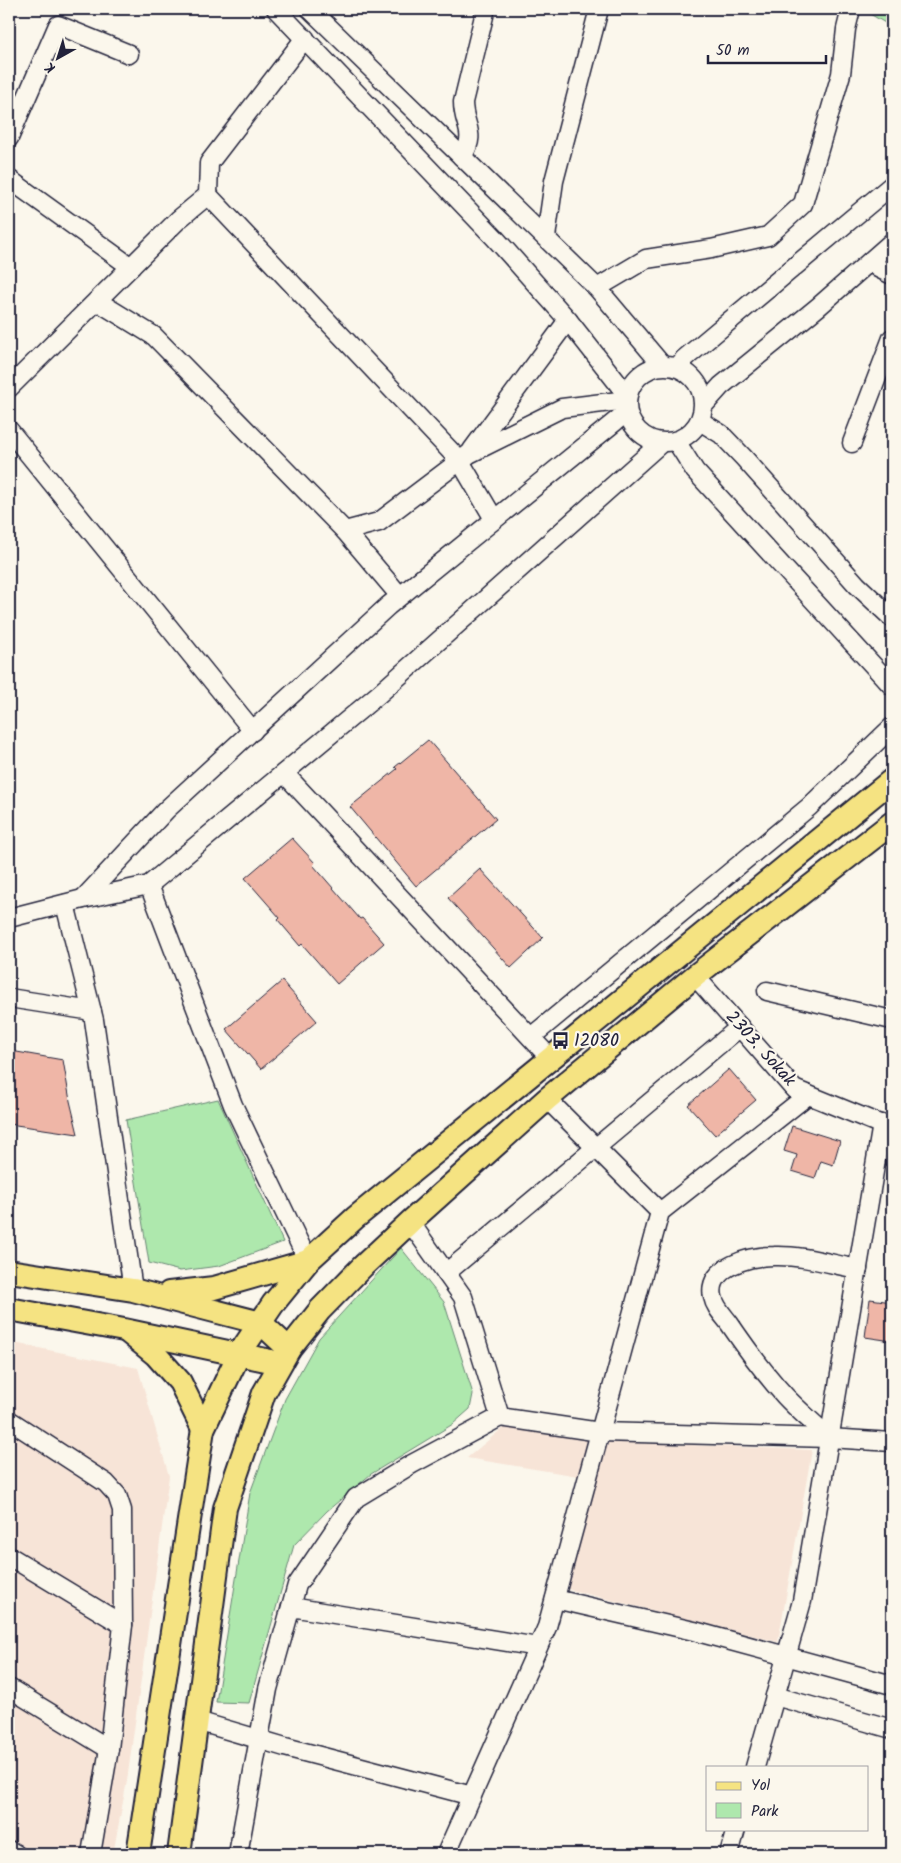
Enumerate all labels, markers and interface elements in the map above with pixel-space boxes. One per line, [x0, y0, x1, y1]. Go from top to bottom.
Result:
north arrow [32, 32, 82, 82]
scale bar [708, 32, 826, 64]
text: 50 m [716, 39, 750, 63]
text: K [40, 56, 61, 79]
street label: 2303. Sokak [718, 1004, 803, 1094]
place label: 12080 [574, 1027, 619, 1056]
bus stop icon: 12080 [550, 1031, 570, 1051]
legend [706, 1766, 868, 1830]
text: Yol [751, 1774, 770, 1798]
text: Park [751, 1800, 779, 1824]

